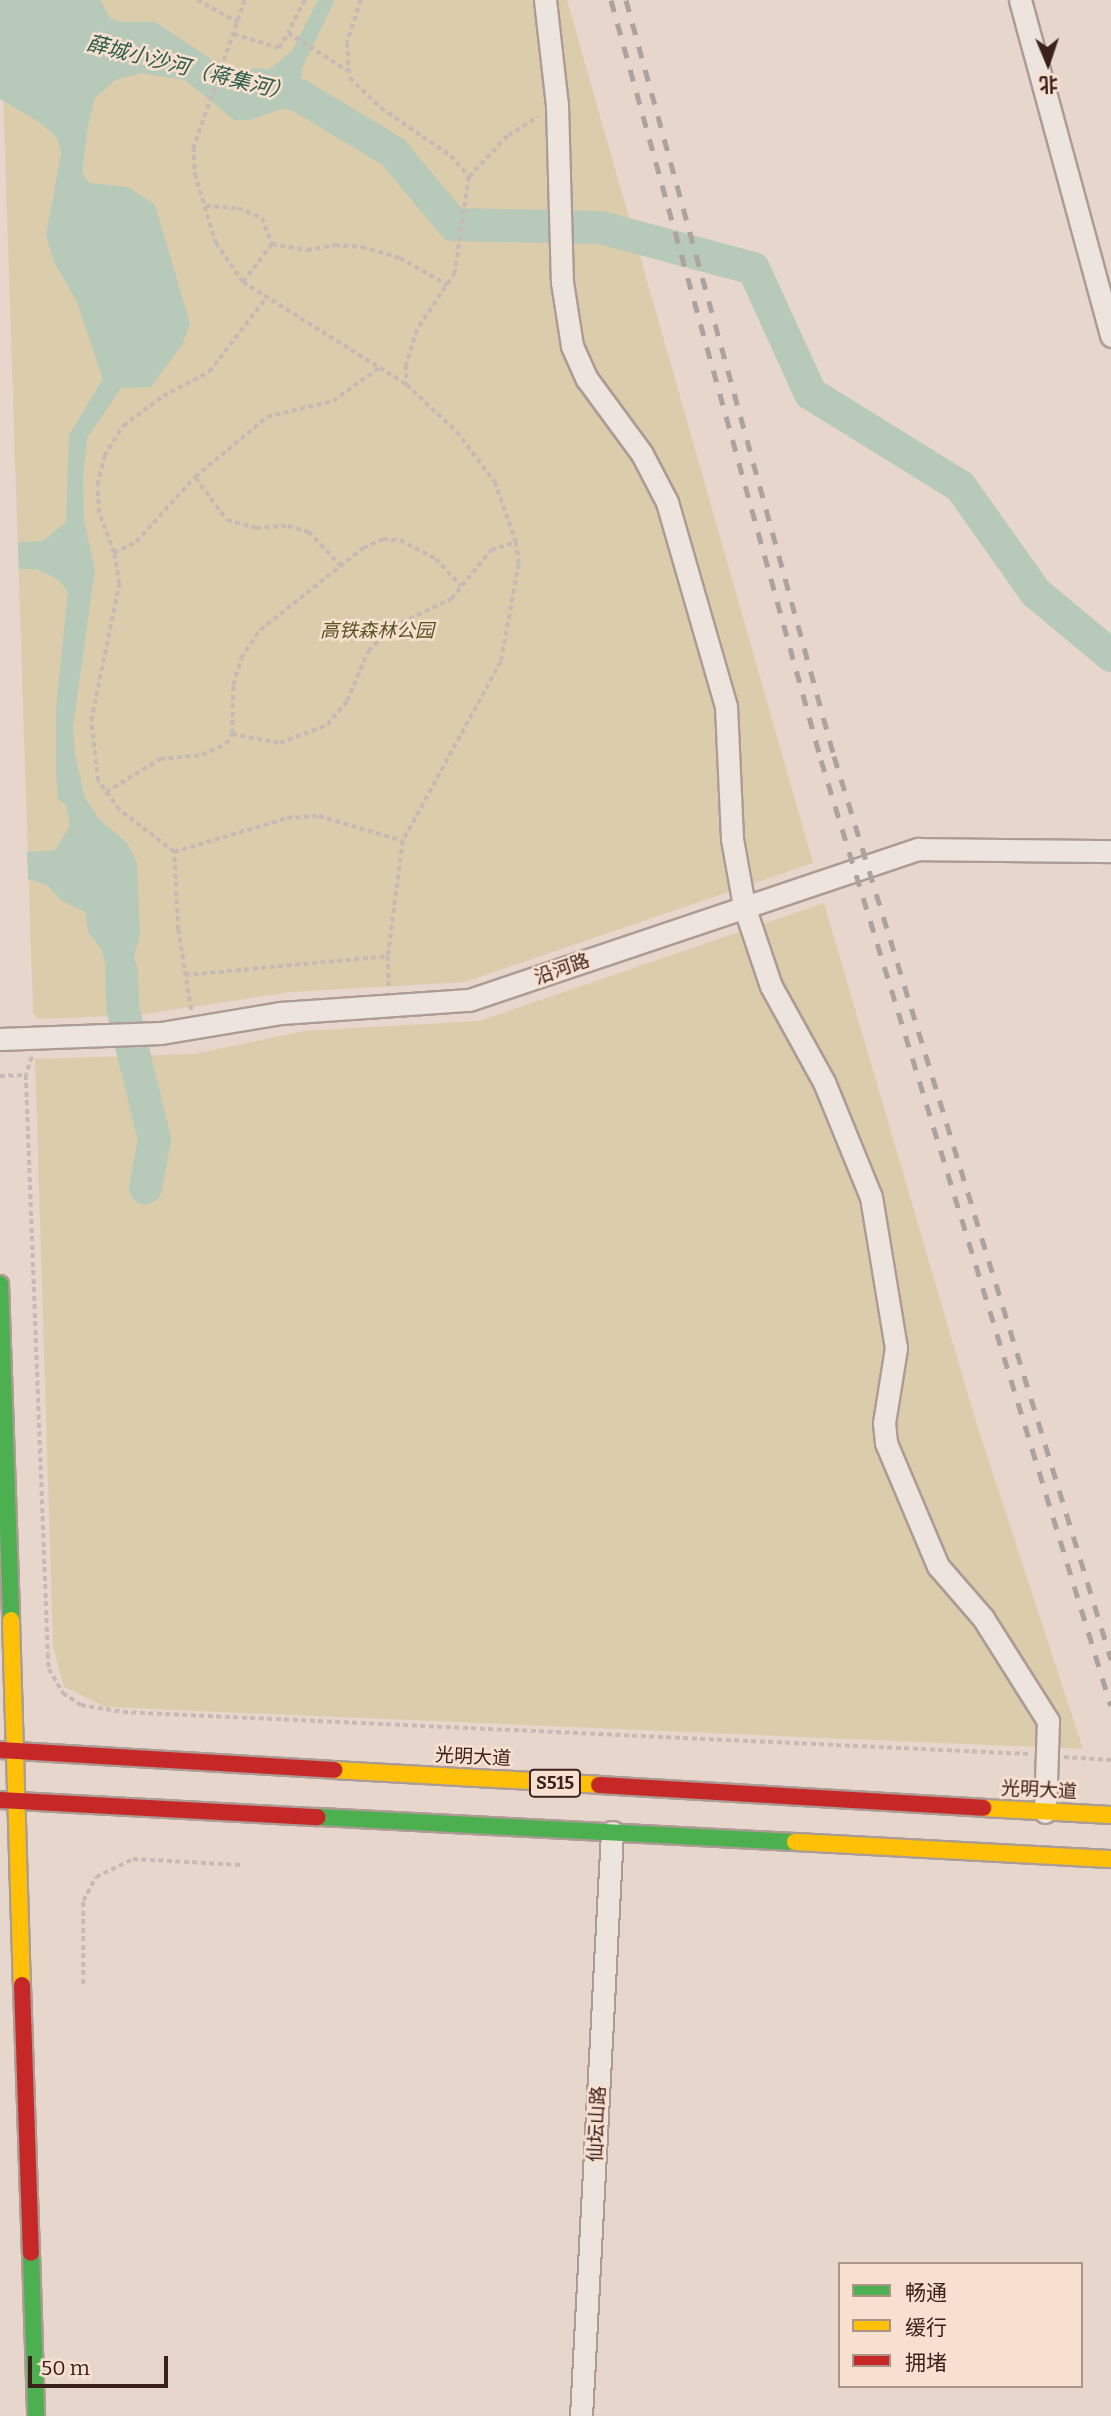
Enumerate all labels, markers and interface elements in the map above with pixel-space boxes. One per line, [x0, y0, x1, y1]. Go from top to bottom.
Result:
north arrow [1013, 28, 1083, 98]
water label: 薛城小沙河（蒋集河） [84, 30, 294, 106]
text: 北 [1039, 73, 1059, 96]
park label: 高铁森林公园 [320, 620, 434, 642]
street label: 沿河路 [531, 949, 593, 989]
street label: 光明大道 [434, 1744, 512, 1770]
road number: S515 [529, 1768, 581, 1798]
street label: 光明大道 [1000, 1777, 1078, 1803]
street label: 仙坛山路 [584, 2085, 610, 2163]
legend [838, 2262, 1083, 2388]
text: 畅通 [905, 2280, 947, 2306]
text: 缓行 [905, 2315, 947, 2341]
scale bar [32, 2342, 172, 2386]
text: 拥堵 [905, 2350, 947, 2376]
text: 50 m [41, 2355, 90, 2381]

